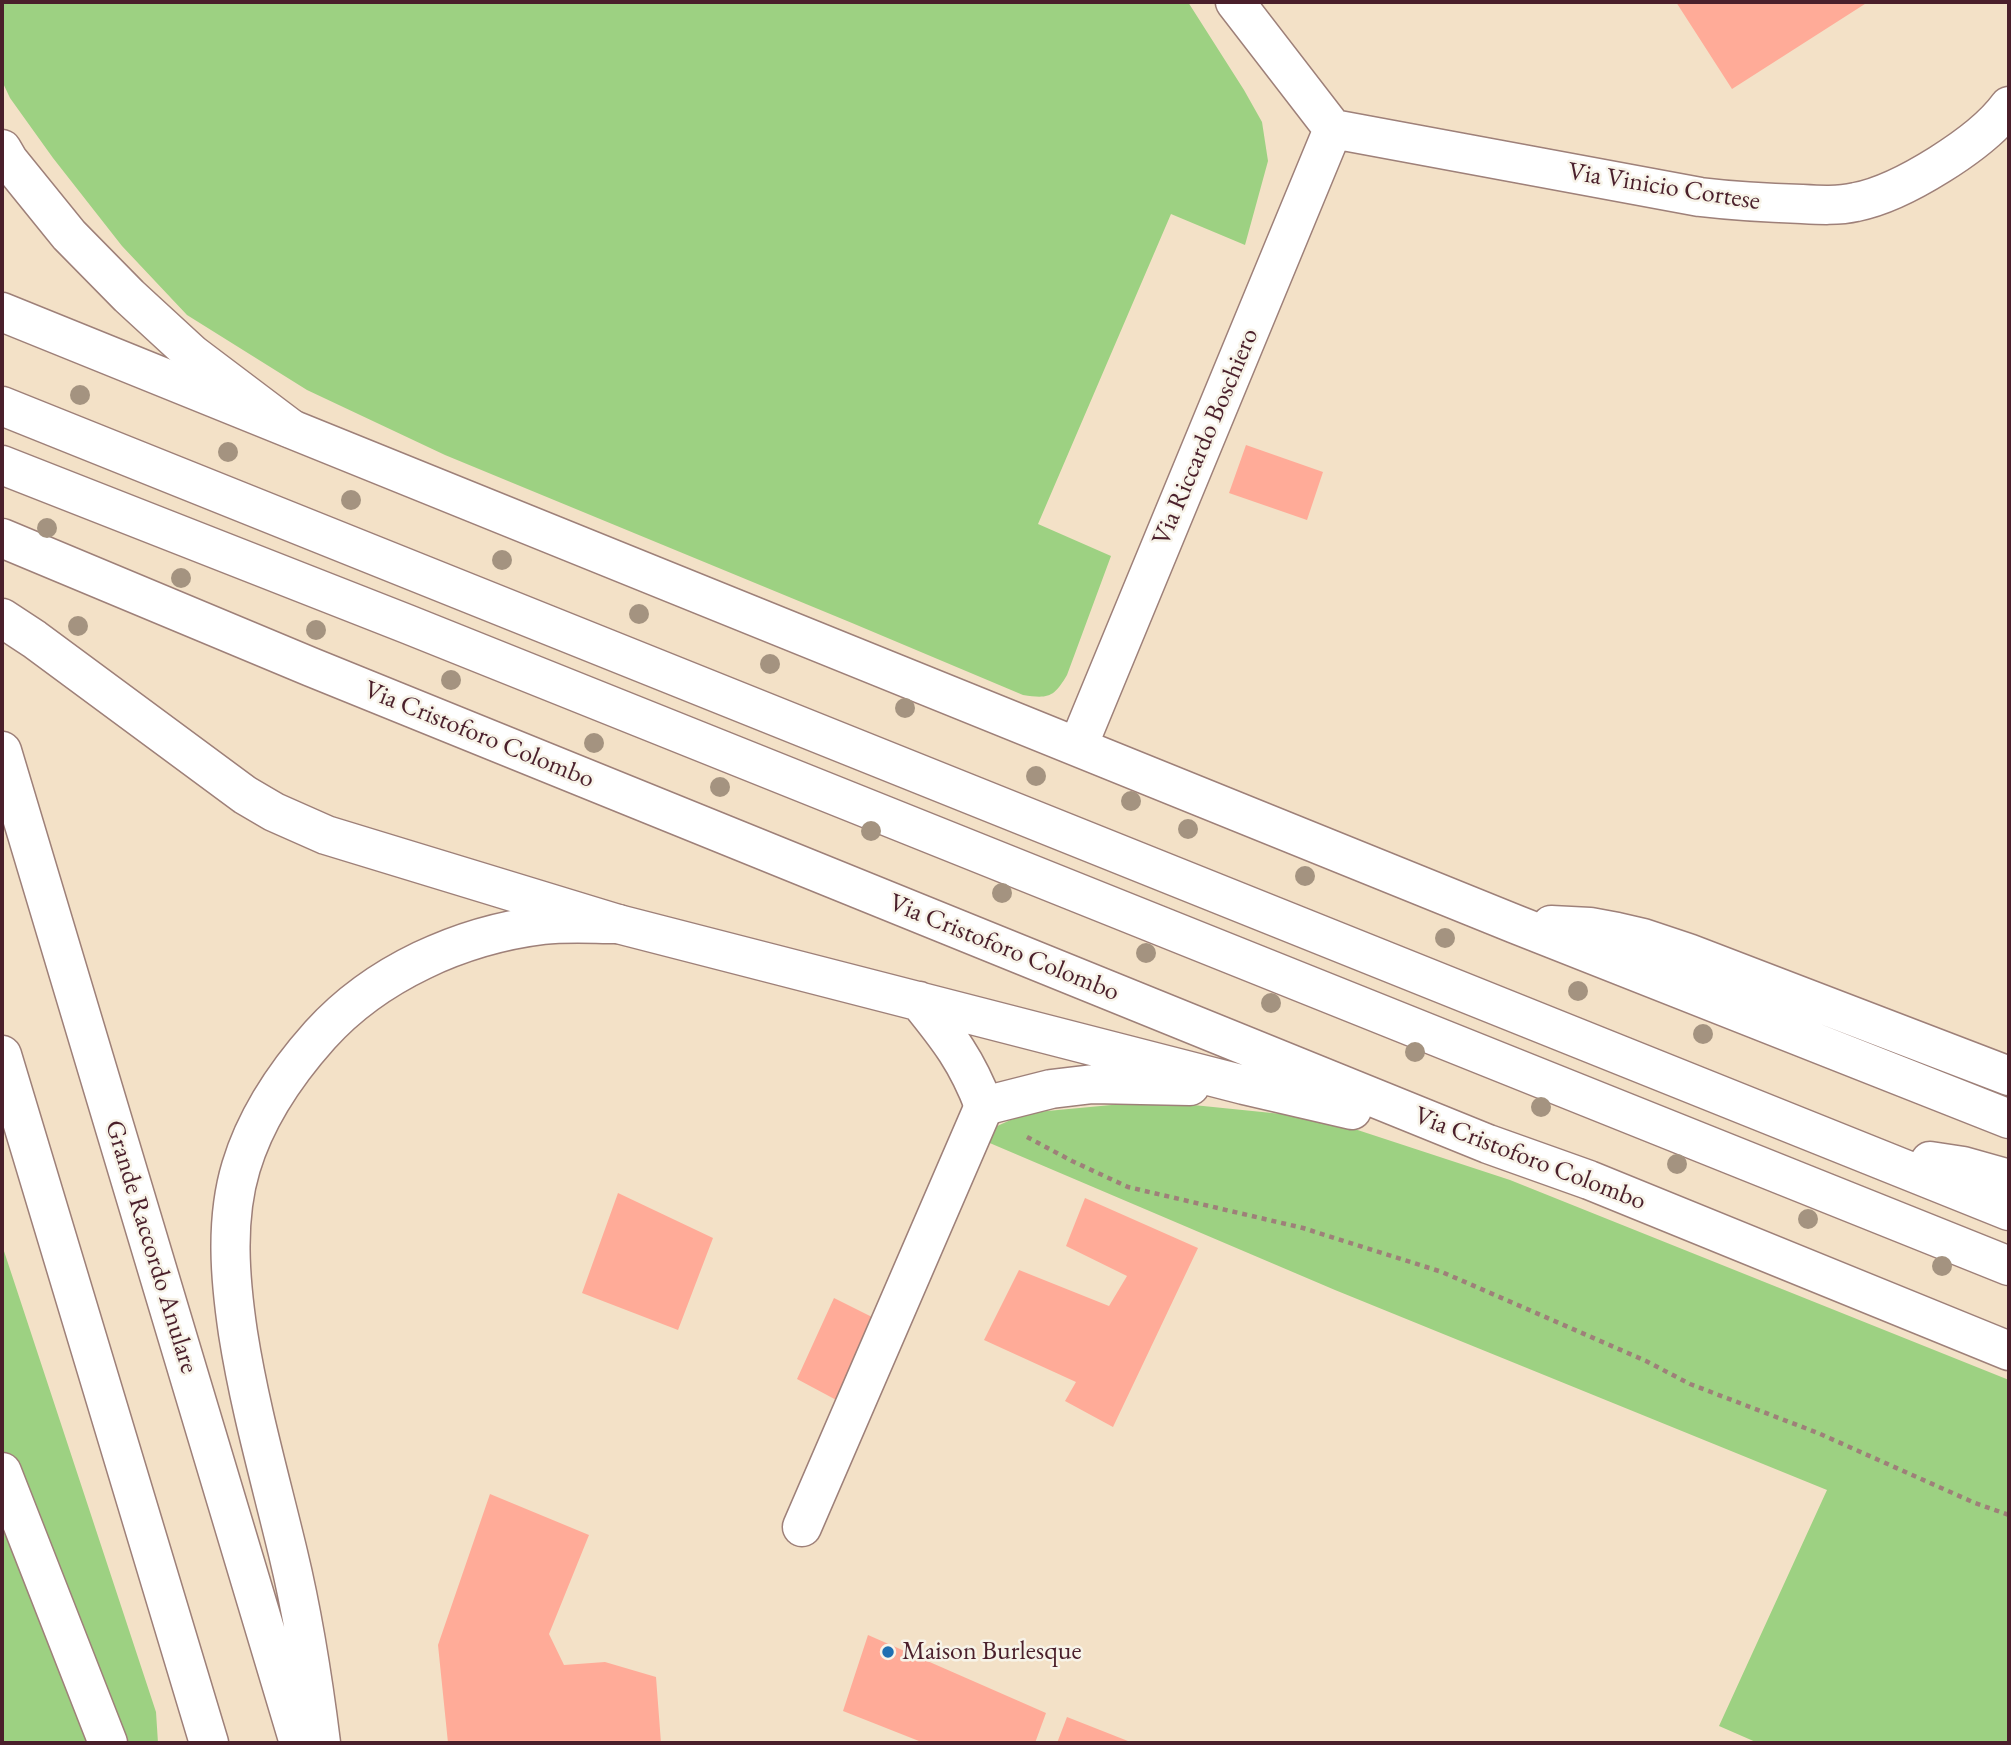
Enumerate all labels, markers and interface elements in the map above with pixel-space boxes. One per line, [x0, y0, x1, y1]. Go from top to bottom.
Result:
street label: Via Vinicio Cortese [1566, 156, 1762, 218]
street label: Via Riccardo Boschiero [1146, 324, 1266, 550]
street label: Via Cristoforo Colombo [359, 675, 599, 795]
street label: Via Cristoforo Colombo [884, 888, 1124, 1008]
street label: Via Cristoforo Colombo [1410, 1100, 1650, 1218]
street label: Grande Raccordo Anulare [98, 1117, 204, 1377]
place label: Maison Burlesque [902, 1636, 1082, 1668]
marker: Maison Burlesque [880, 1644, 896, 1660]

